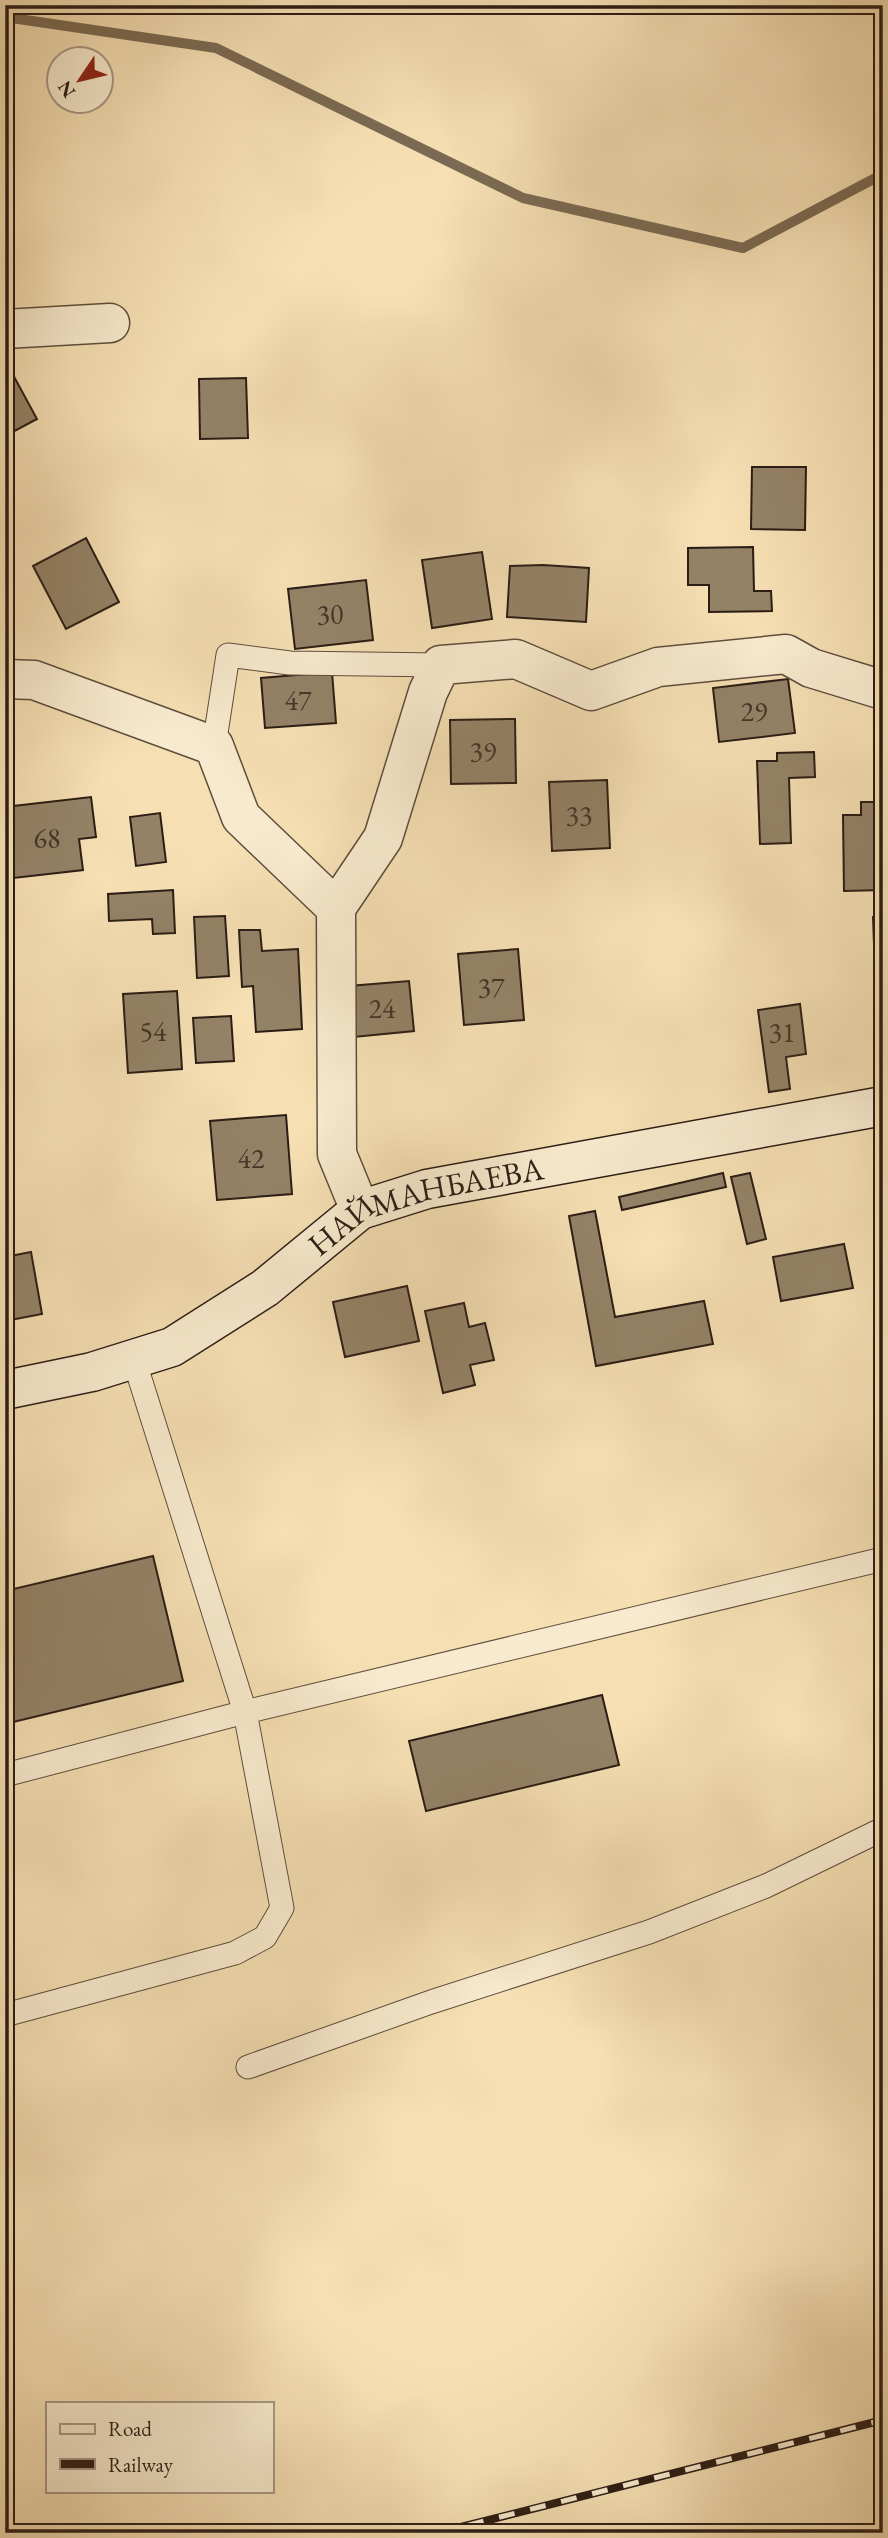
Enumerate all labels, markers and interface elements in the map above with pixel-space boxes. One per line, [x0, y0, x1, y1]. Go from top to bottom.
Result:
north arrow [46, 46, 116, 116]
text: N [51, 75, 81, 103]
house number: 30 [317, 596, 343, 632]
house number: 47 [285, 682, 312, 718]
house number: 29 [741, 693, 767, 729]
house number: 39 [470, 733, 496, 769]
house number: 33 [566, 797, 592, 833]
house number: 68 [34, 820, 60, 856]
house number: 37 [478, 969, 505, 1005]
house number: 24 [369, 990, 396, 1026]
house number: 54 [140, 1013, 167, 1049]
house number: 31 [769, 1014, 795, 1050]
house number: 42 [238, 1140, 265, 1176]
street label: НАЙМАНБАЕВА [299, 1147, 548, 1265]
legend [46, 2402, 273, 2492]
text: Road [108, 2415, 152, 2442]
text: Railway [108, 2451, 174, 2478]

